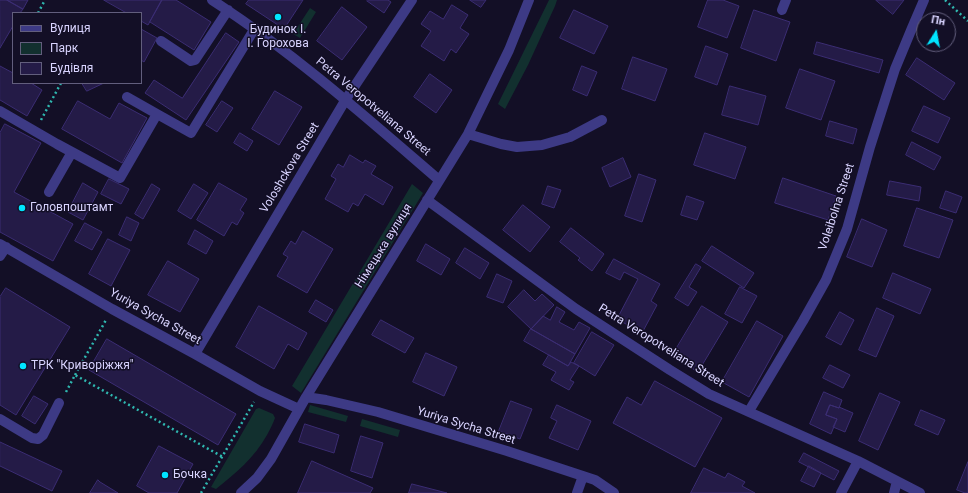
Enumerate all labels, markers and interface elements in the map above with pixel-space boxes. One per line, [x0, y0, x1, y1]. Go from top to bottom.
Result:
legend [12, 12, 142, 84]
marker: Будинок І. І. Горохова [273, 12, 283, 22]
north arrow [916, 12, 956, 52]
text: Пн [930, 13, 946, 28]
text: Вулиця [50, 21, 91, 35]
place label: Будинок І. І. Горохова [247, 23, 309, 51]
text: Парк [50, 41, 78, 55]
street label: Petra Veropotveliana Street [313, 55, 433, 159]
text: Будівля [50, 61, 93, 75]
street label: Voloshckova Street [257, 120, 323, 216]
street label: Voleibolna Street [816, 162, 858, 252]
place label: Головпоштамт [30, 201, 113, 215]
street label: Німецька вулиця [352, 201, 416, 291]
marker: Головпоштамт [17, 203, 27, 213]
street label: Yuriya Sycha Street [107, 286, 203, 348]
street label: Petra Veropotveliana Street [596, 301, 726, 391]
place label: ТРК "Криворіжжя" [31, 359, 134, 373]
marker: ТРК "Криворіжжя" [18, 361, 28, 371]
street label: Yuriya Sycha Street [415, 404, 517, 448]
place label: Бочка [173, 468, 207, 482]
marker: Бочка [160, 470, 170, 480]

